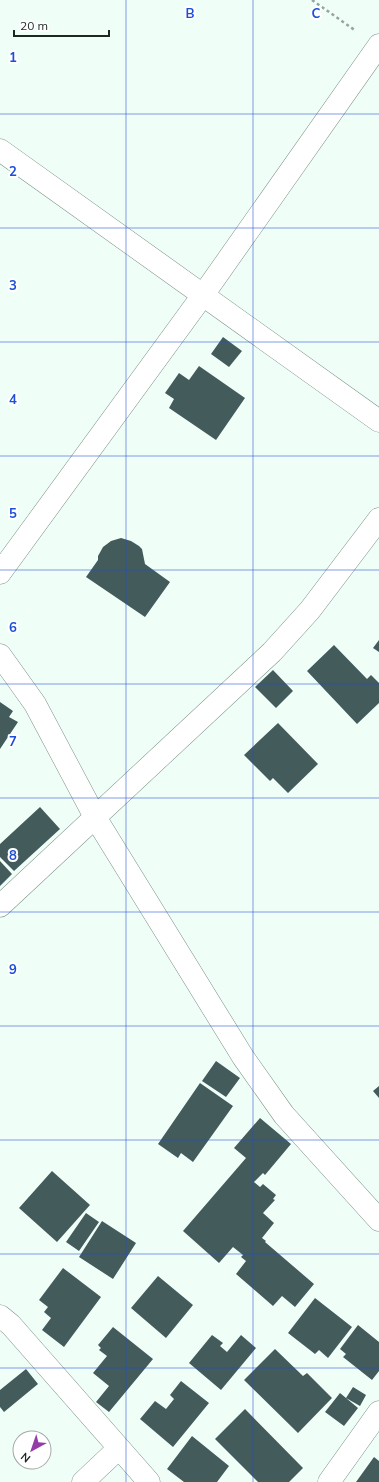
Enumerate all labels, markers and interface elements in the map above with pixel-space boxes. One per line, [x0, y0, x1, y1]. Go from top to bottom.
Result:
text: B [186, 5, 195, 21]
text: C [312, 5, 321, 21]
scale bar [14, 12, 109, 38]
text: 20 m [20, 18, 48, 33]
text: 1 [9, 49, 17, 65]
text: 2 [9, 163, 17, 179]
text: 3 [9, 277, 17, 293]
text: 4 [9, 391, 17, 407]
text: 5 [9, 505, 17, 521]
text: 6 [9, 619, 17, 635]
text: 7 [9, 733, 17, 749]
text: 8 [9, 847, 17, 863]
text: 9 [9, 961, 17, 977]
north arrow [12, 1430, 52, 1470]
text: N [18, 1450, 33, 1466]

